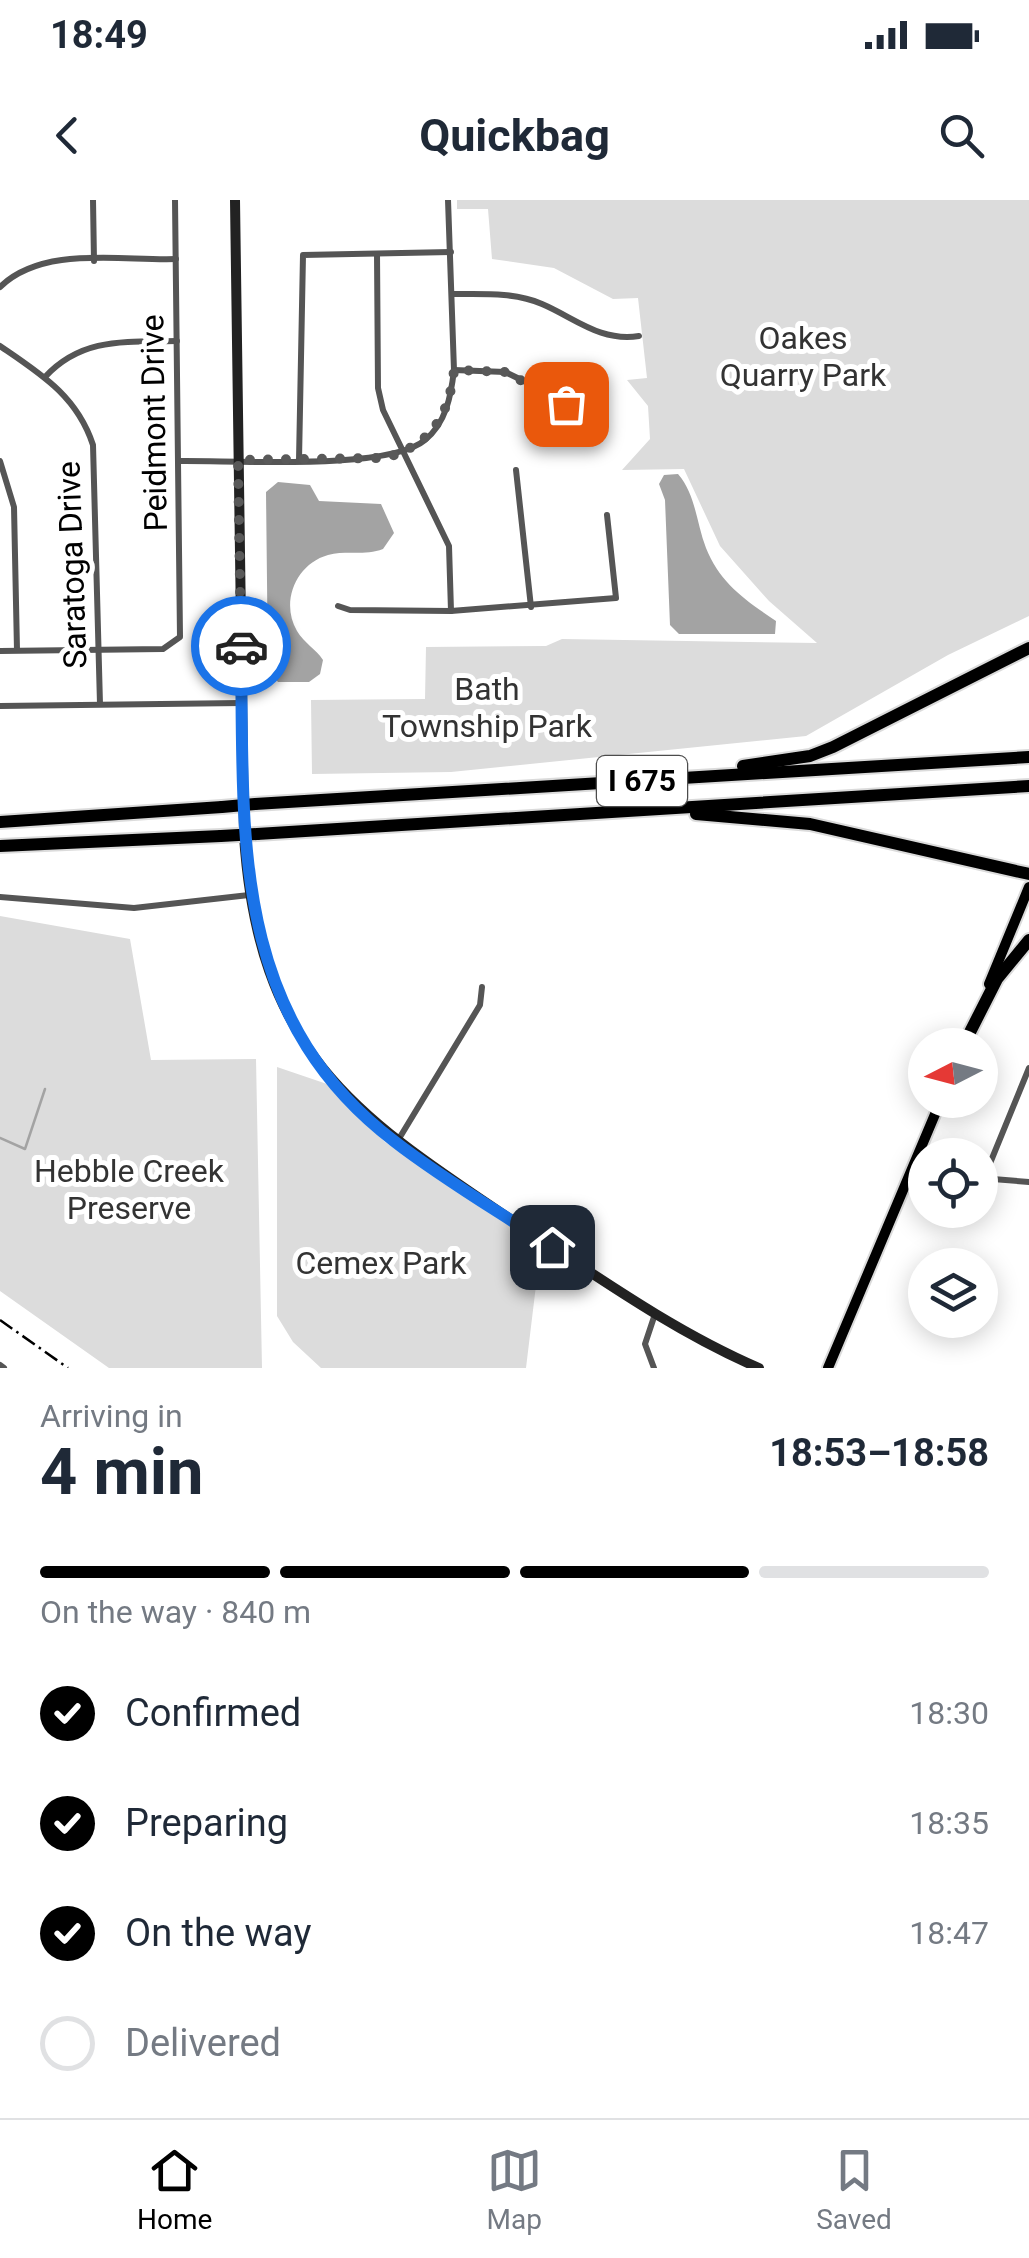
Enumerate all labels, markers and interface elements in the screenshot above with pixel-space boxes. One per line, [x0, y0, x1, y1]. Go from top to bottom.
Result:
text: 18:49 [50, 13, 148, 57]
icon: back [40, 108, 95, 163]
icon: search [934, 108, 989, 163]
text: Quickbag [419, 109, 610, 162]
street label: Peidmont Drive [133, 314, 175, 532]
park label: Oakes Quarry Park [720, 319, 887, 394]
pin [524, 362, 609, 447]
icon: bag [539, 377, 594, 432]
street label: Saratoga Drive [49, 461, 95, 669]
courier [191, 596, 291, 696]
icon: car [214, 619, 269, 674]
park label: Bath Township Park [382, 670, 593, 745]
road number: I 675 [597, 756, 687, 806]
north arrow [908, 1028, 998, 1118]
map controls [908, 1028, 998, 1338]
button: locate [908, 1138, 998, 1228]
park label: Hebble Creek Preserve [34, 1152, 225, 1227]
pin [510, 1205, 595, 1290]
icon: home [525, 1220, 580, 1275]
park label: Cemex Park [295, 1244, 467, 1282]
button: layers [908, 1248, 998, 1338]
text: Arriving in [40, 1397, 183, 1435]
text: 18:53–18:58 [769, 1431, 989, 1475]
text: 4 min [40, 1434, 203, 1510]
text: On the way · 840 m [40, 1593, 311, 1631]
icon: check [40, 1686, 95, 1741]
text: Confirmed [125, 1691, 301, 1735]
text: 18:30 [909, 1694, 989, 1732]
icon: check [40, 1796, 95, 1851]
text: Preparing [125, 1801, 288, 1845]
text: 18:35 [909, 1804, 989, 1842]
icon: check [40, 1906, 95, 1961]
text: On the way [125, 1911, 311, 1955]
text: 18:47 [909, 1914, 989, 1952]
text: Delivered [125, 2021, 281, 2065]
tab: Home [137, 2143, 212, 2236]
tab: Map [487, 2143, 542, 2236]
tab: Saved [816, 2143, 892, 2236]

